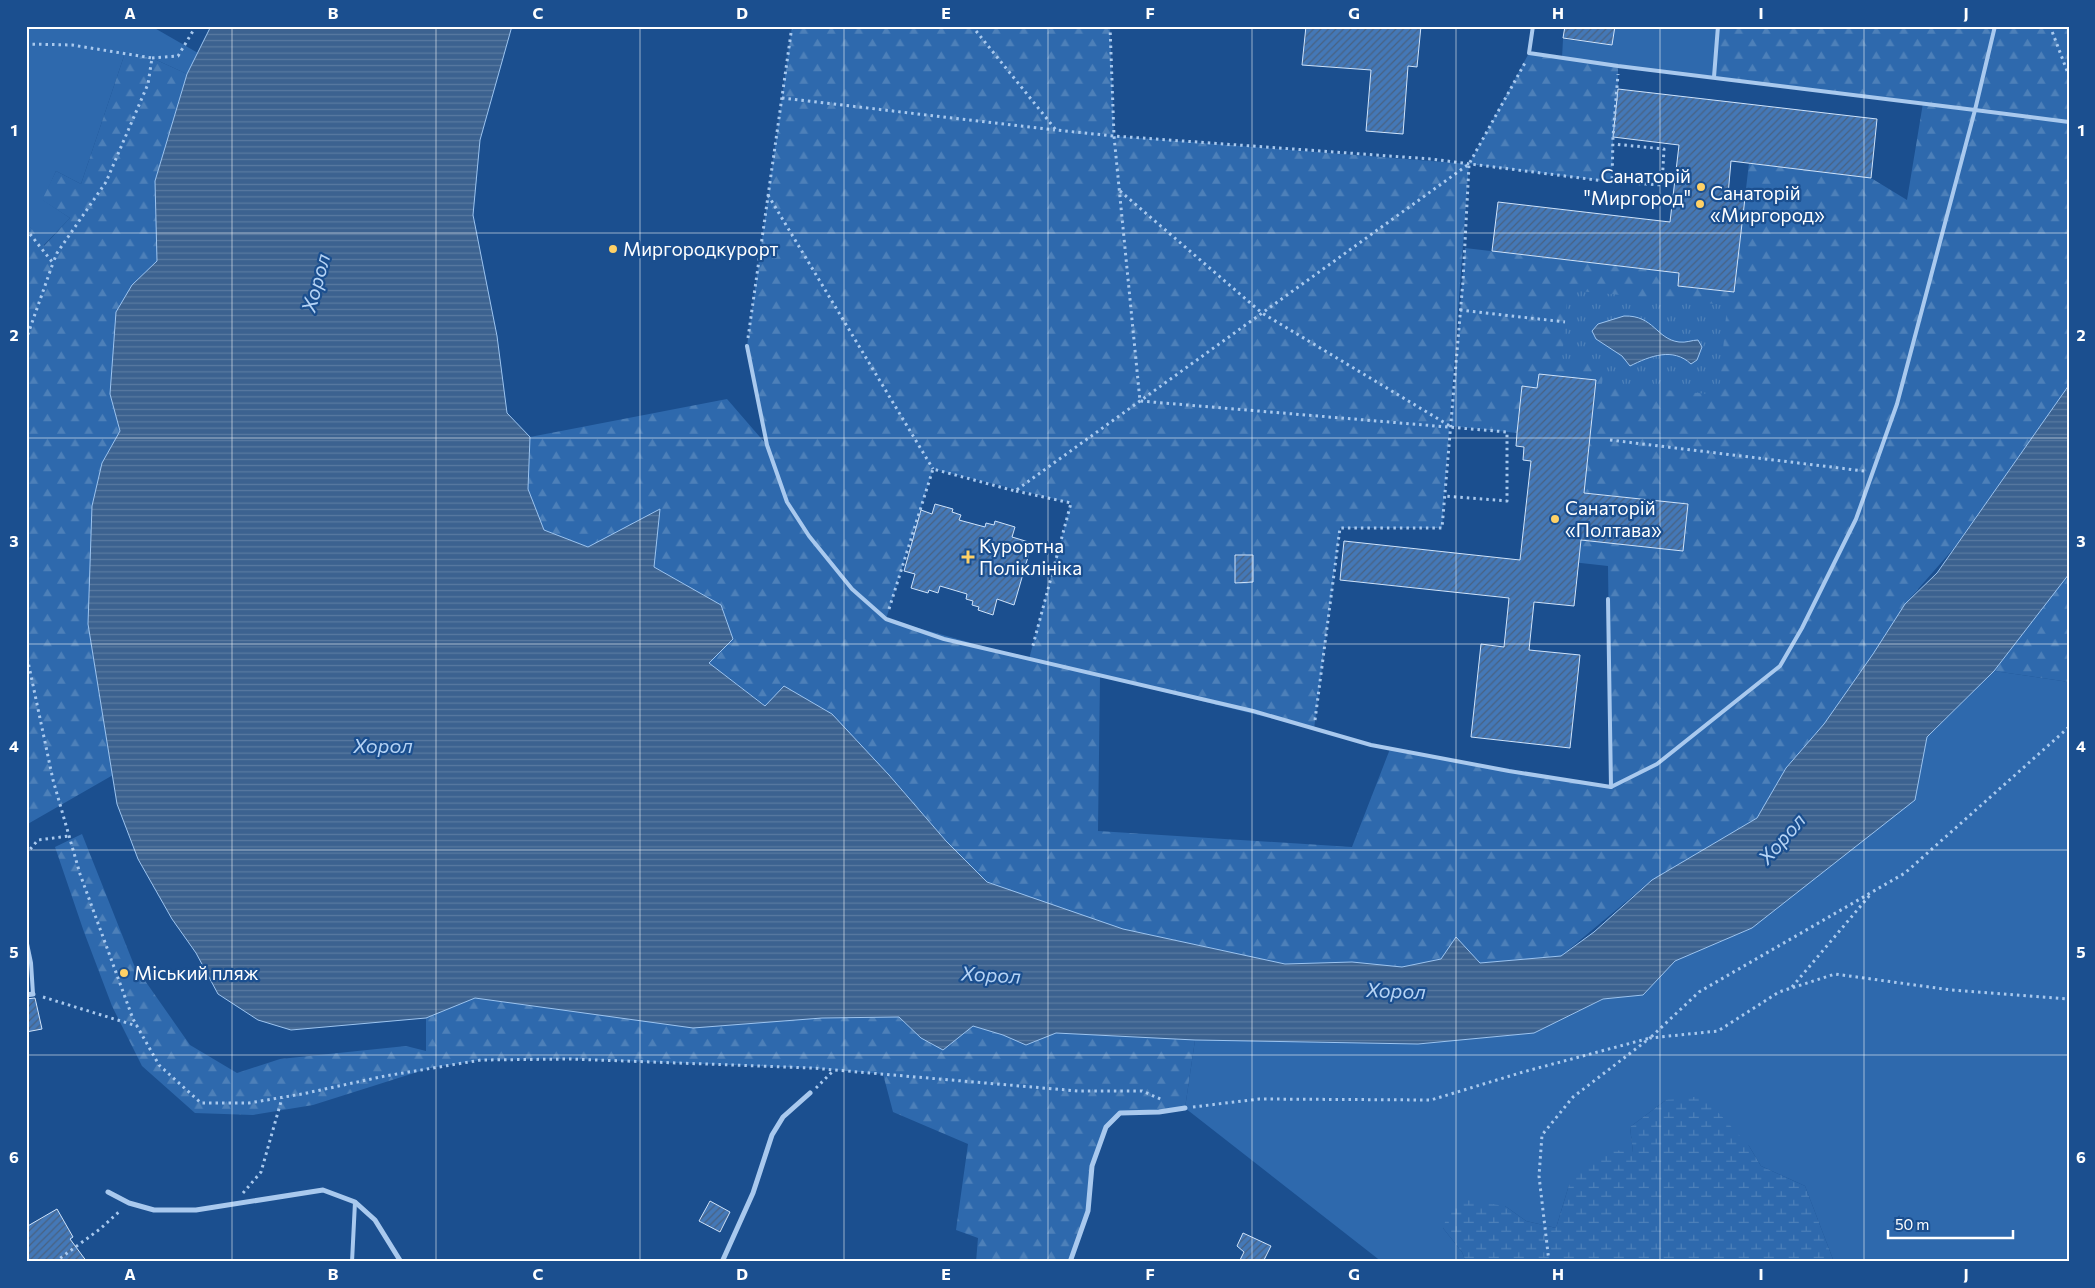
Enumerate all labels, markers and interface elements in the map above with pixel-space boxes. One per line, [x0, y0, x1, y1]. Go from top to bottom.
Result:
text: A [124, 3, 136, 22]
text: B [328, 3, 339, 22]
text: C [533, 3, 544, 22]
text: D [736, 3, 748, 22]
text: E [941, 3, 951, 22]
text: F [1145, 3, 1155, 22]
text: G [1348, 3, 1360, 22]
text: H [1552, 3, 1564, 22]
text: I [1758, 3, 1764, 22]
text: J [1963, 3, 1969, 22]
text: 1 [10, 120, 18, 139]
text: 1 [2077, 120, 2085, 139]
place label: Санаторій "Миргород" [1584, 164, 1691, 209]
marker: Санаторій "Миргород" [1695, 181, 1707, 193]
place label: Санаторій «Миргород» [1710, 181, 1825, 226]
marker: Санаторій «Миргород» [1694, 198, 1706, 210]
place label: Миргородкурорт [623, 237, 779, 260]
marker: Миргородкурорт [607, 243, 619, 255]
water label: Хорол [295, 250, 334, 316]
text: 2 [9, 325, 19, 344]
text: 2 [2076, 325, 2086, 344]
place label: Санаторій «Полтава» [1565, 496, 1662, 541]
marker: Санаторій «Полтава» [1549, 513, 1561, 525]
text: 3 [9, 531, 19, 550]
text: 3 [2076, 531, 2086, 550]
place label: Курортна Поліклініка [979, 534, 1082, 579]
marker: Курортна Поліклініка [961, 550, 975, 564]
water label: Хорол [352, 733, 413, 757]
text: 4 [9, 736, 19, 755]
text: 4 [2076, 736, 2086, 755]
water label: Хорол [1752, 808, 1810, 869]
text: 5 [9, 942, 19, 961]
text: 5 [2076, 942, 2086, 961]
water label: Хорол [960, 960, 1022, 988]
place label: Міський пляж [134, 961, 259, 984]
marker: Міський пляж [118, 967, 130, 979]
water label: Хорол [1365, 977, 1427, 1003]
text: 6 [9, 1147, 19, 1166]
text: 6 [2076, 1147, 2086, 1166]
scale bar [1888, 1208, 2012, 1240]
text: 50 m [1895, 1215, 1929, 1233]
text: A [124, 1264, 136, 1283]
text: B [328, 1264, 339, 1283]
text: C [533, 1264, 544, 1283]
text: D [736, 1264, 748, 1283]
text: E [941, 1264, 951, 1283]
text: F [1145, 1264, 1155, 1283]
text: G [1348, 1264, 1360, 1283]
text: H [1552, 1264, 1564, 1283]
text: I [1758, 1264, 1764, 1283]
text: J [1963, 1264, 1969, 1283]

